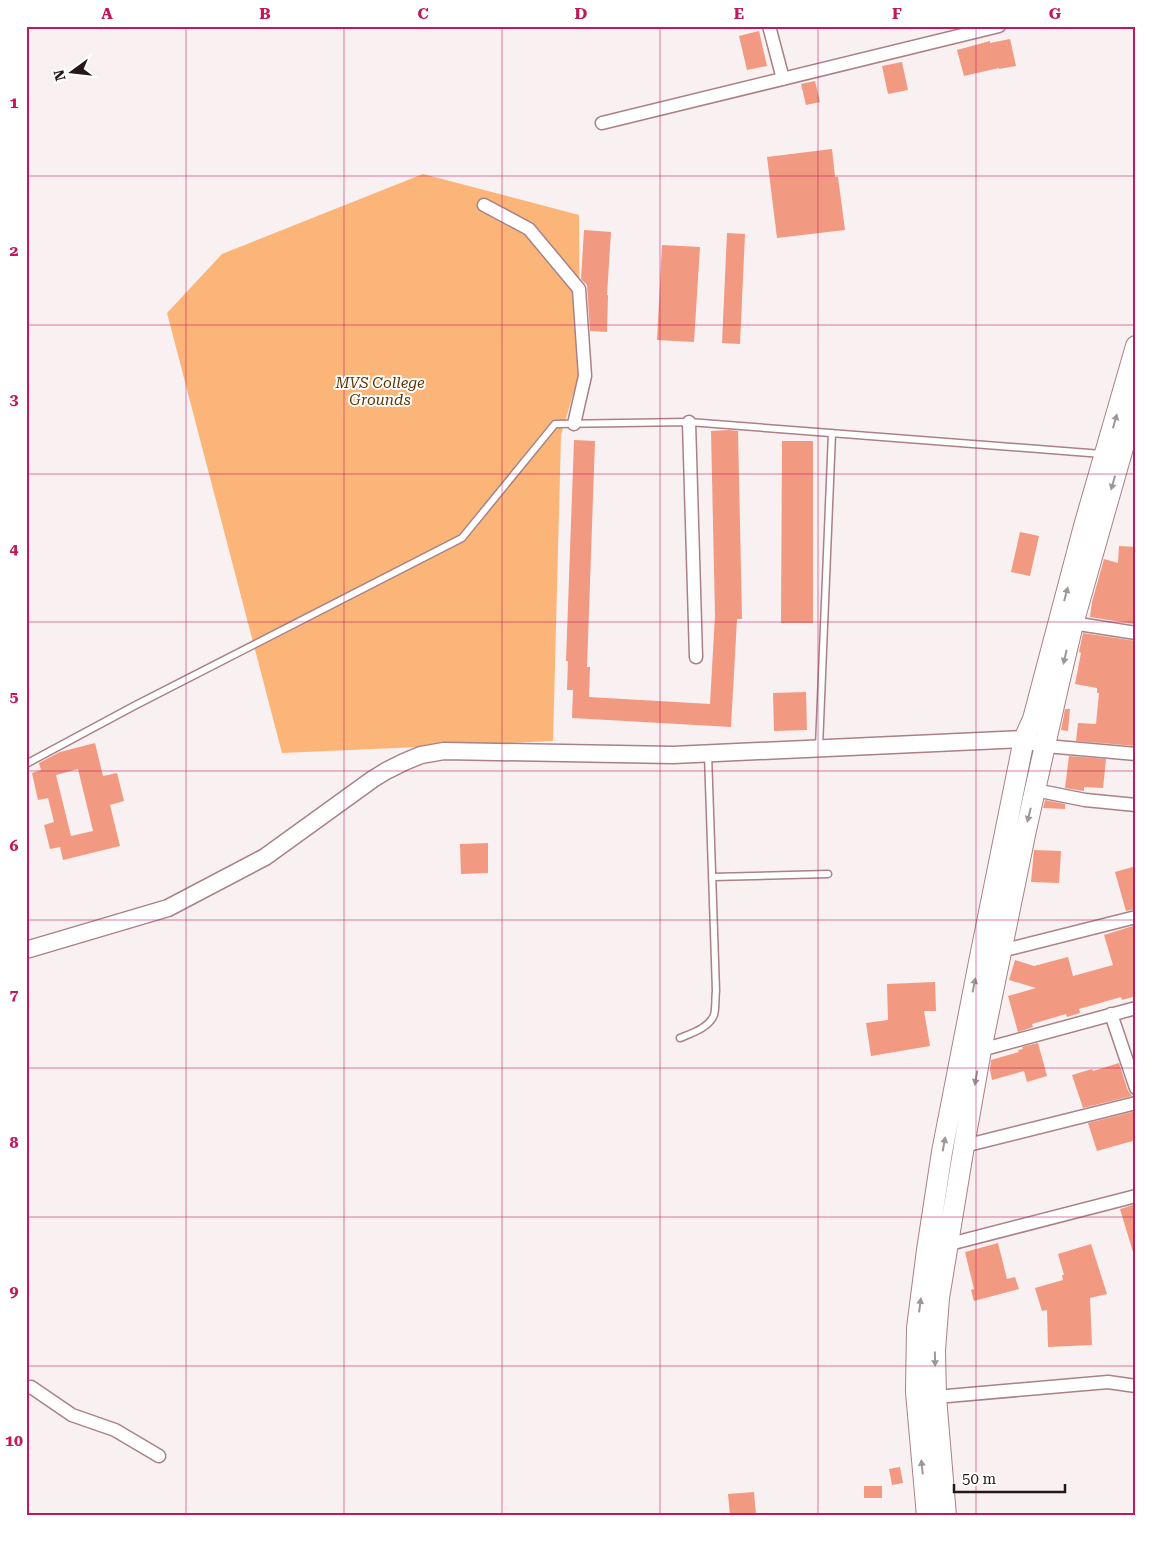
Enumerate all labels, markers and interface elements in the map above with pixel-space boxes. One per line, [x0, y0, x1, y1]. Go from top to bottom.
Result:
text: A [101, 4, 113, 23]
text: B [259, 4, 271, 23]
text: C [417, 4, 429, 23]
text: D [575, 4, 588, 23]
text: E [734, 4, 744, 23]
text: F [892, 4, 902, 23]
text: G [1049, 4, 1062, 23]
north arrow [48, 48, 98, 98]
text: N [50, 68, 69, 83]
text: 1 [10, 93, 19, 112]
text: 2 [10, 241, 19, 260]
park label: MVS College Grounds [334, 374, 425, 409]
text: 3 [10, 390, 19, 409]
one-way arrow [1111, 413, 1119, 428]
one-way arrow [1109, 475, 1117, 491]
text: 4 [10, 539, 19, 558]
one-way arrow [1062, 587, 1070, 602]
one-way arrow [1061, 649, 1069, 665]
text: 5 [10, 687, 19, 706]
one-way arrow [1025, 808, 1033, 823]
text: 6 [10, 836, 19, 855]
one-way arrow [970, 977, 978, 992]
text: 7 [10, 985, 19, 1004]
one-way arrow [972, 1070, 980, 1086]
text: 8 [10, 1133, 19, 1152]
one-way arrow [940, 1136, 948, 1152]
text: 9 [10, 1282, 19, 1301]
one-way arrow [916, 1297, 924, 1313]
one-way arrow [931, 1352, 939, 1368]
text: 10 [5, 1431, 23, 1450]
one-way arrow [918, 1459, 926, 1475]
scale bar [954, 1462, 1066, 1494]
text: 50 m [962, 1470, 997, 1488]

